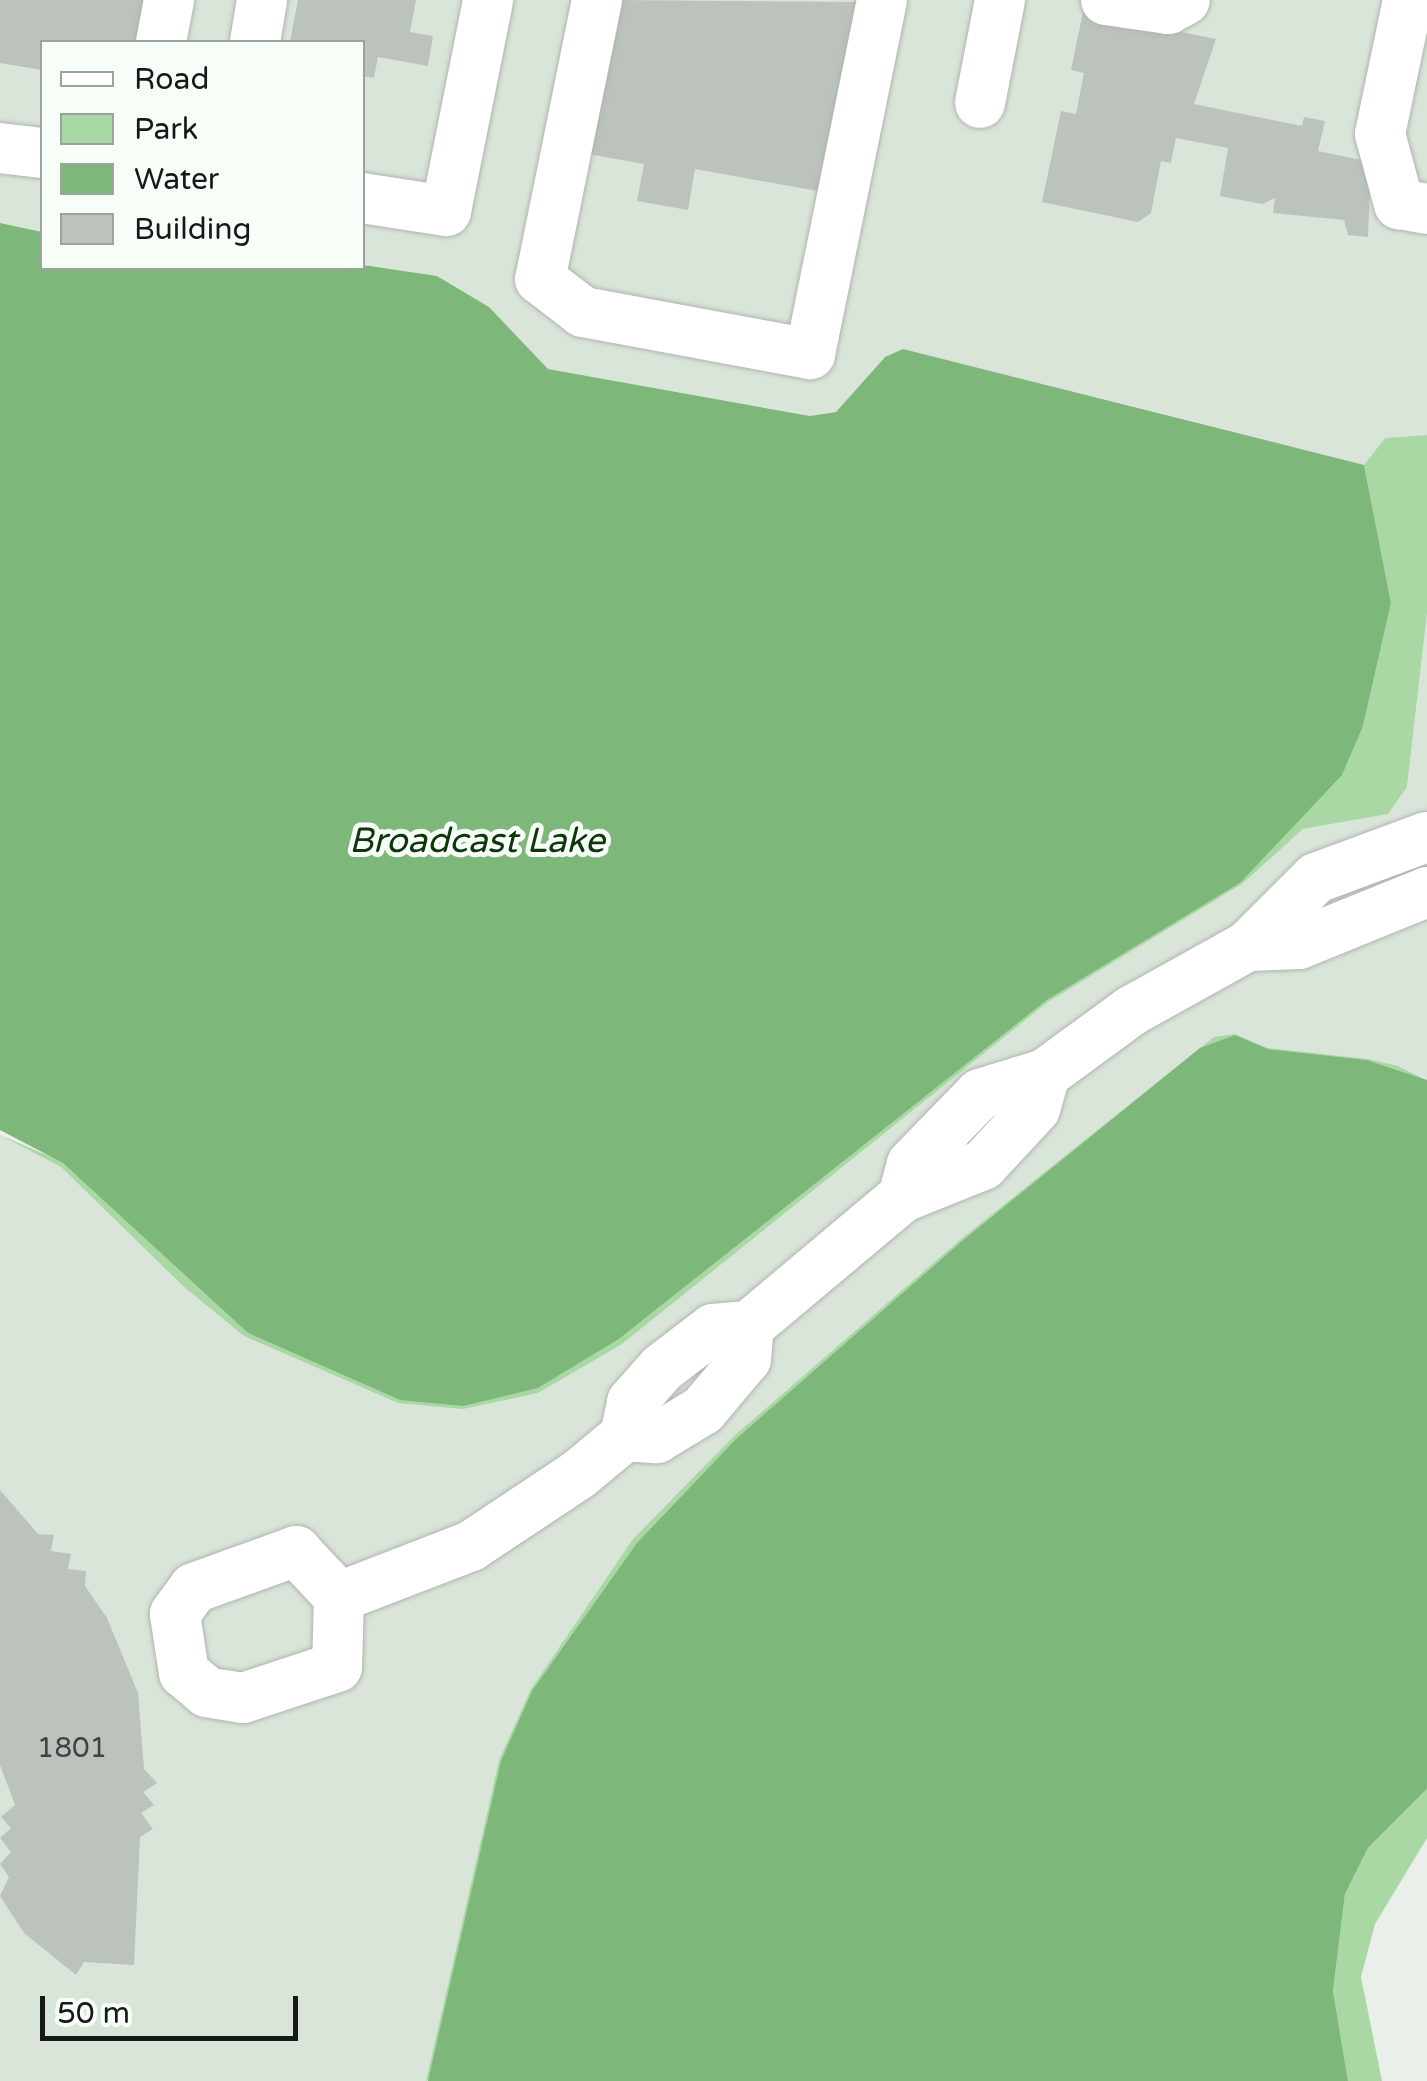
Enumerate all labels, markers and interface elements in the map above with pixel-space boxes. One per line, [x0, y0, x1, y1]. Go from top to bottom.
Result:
legend [40, 40, 365, 270]
text: Road [134, 61, 209, 98]
text: Park [134, 111, 198, 148]
text: Water [134, 161, 219, 198]
text: Building [134, 211, 251, 248]
water label: Broadcast Lake [349, 820, 605, 862]
house number: 1801 [37, 1731, 107, 1765]
scale bar [45, 1976, 302, 2038]
text: 50 m [57, 1995, 130, 2032]

